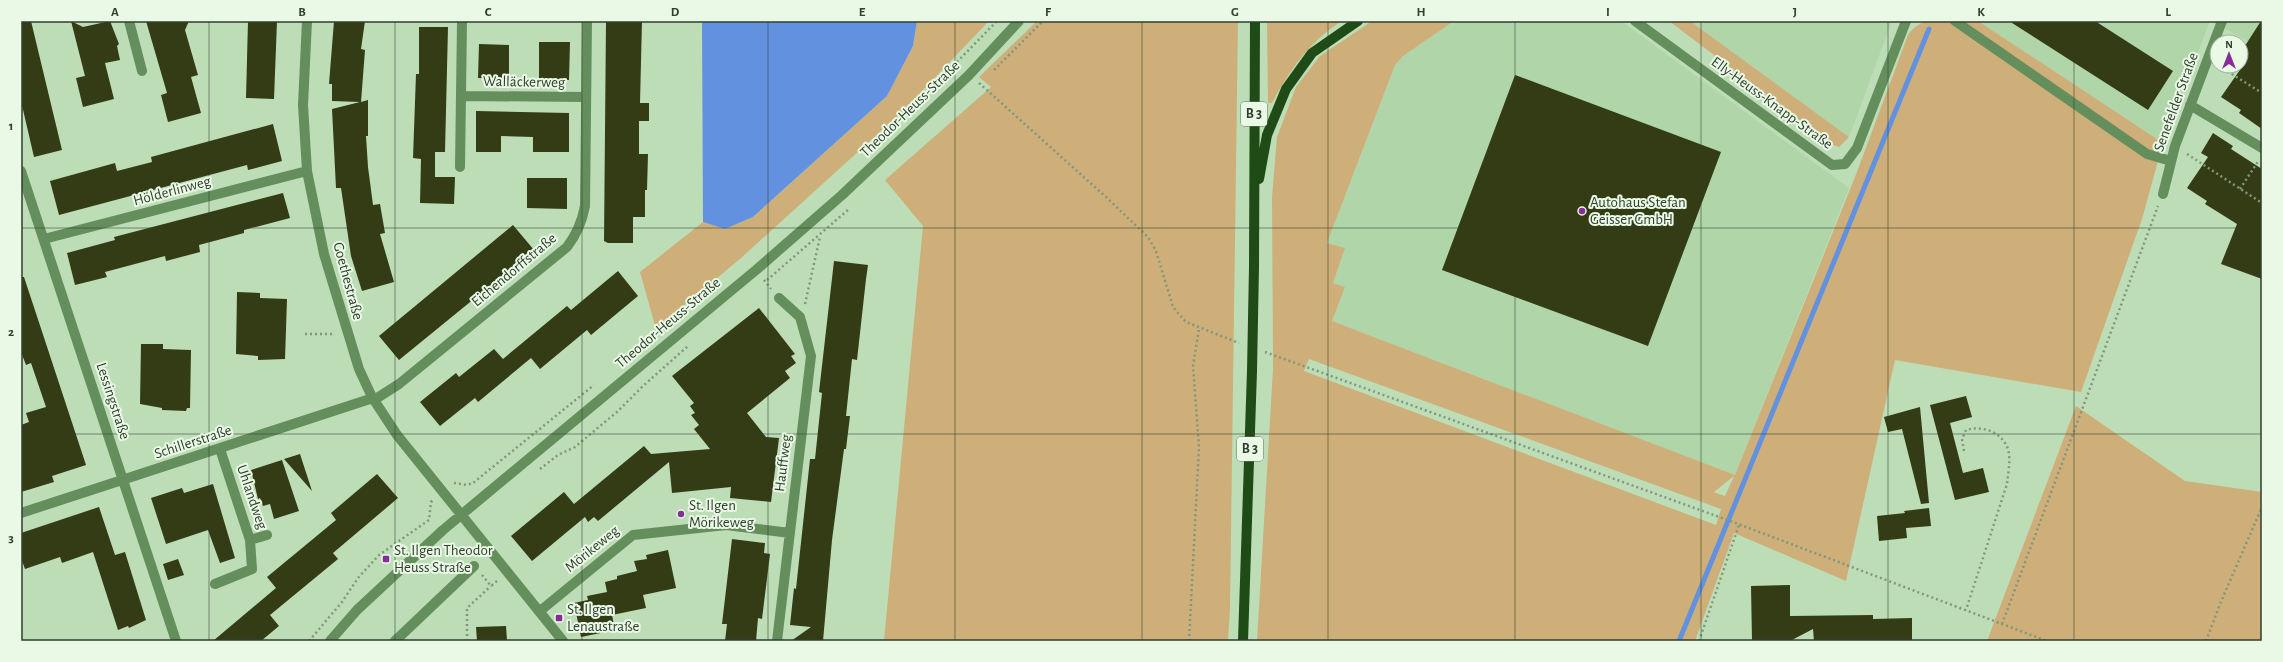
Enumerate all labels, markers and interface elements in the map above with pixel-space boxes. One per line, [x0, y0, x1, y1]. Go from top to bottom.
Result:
text: A [111, 6, 119, 19]
text: B [298, 6, 306, 19]
text: C [485, 6, 492, 19]
text: D [671, 6, 680, 19]
text: E [859, 6, 866, 19]
text: F [1045, 6, 1052, 19]
text: G [1231, 6, 1239, 19]
text: H [1416, 6, 1426, 19]
text: I [1606, 6, 1610, 19]
text: J [1793, 6, 1797, 19]
text: K [1977, 6, 1985, 19]
text: L [2165, 6, 2171, 19]
north arrow [2209, 34, 2249, 74]
text: N [2225, 39, 2233, 50]
street label: Senefelder Straße [2151, 51, 2201, 153]
street label: Elly-Heuss-Knapp-Straße [1709, 54, 1835, 152]
street label: Theodor-Heuss-Straße [857, 58, 963, 160]
street label: Walläckerweg [483, 74, 566, 90]
road number: B 3 [1241, 102, 1267, 126]
text: 1 [9, 120, 13, 133]
street label: Hölderlinweg [132, 173, 213, 209]
place label: Autohaus Stefan Geisser GmbH [1590, 195, 1686, 227]
marker: Autohaus Stefan Geisser GmbH [1577, 206, 1587, 216]
street label: Eichendorffstraße [469, 230, 559, 310]
street label: Goethestraße [330, 241, 366, 321]
street label: Theodor-Heuss-Straße [613, 275, 723, 371]
text: 2 [8, 326, 14, 339]
street label: Lessingstraße [94, 361, 133, 441]
street label: Schillerstraße [152, 422, 234, 462]
street label: Hauffweg [772, 433, 794, 493]
road number: B 3 [1237, 437, 1263, 461]
street label: Uhlandweg [234, 463, 270, 532]
place label: St. Ilgen Mörikeweg [689, 498, 754, 530]
marker: St. Ilgen Mörikeweg [676, 509, 686, 519]
street label: Mörikeweg [562, 522, 622, 575]
text: 3 [8, 532, 14, 545]
place label: St. Ilgen Theodor Heuss Straße [394, 543, 493, 575]
marker: St. Ilgen Theodor Heuss Straße [381, 554, 391, 564]
place label: St. Ilgen Lenaustraße [567, 602, 640, 634]
marker: St. Ilgen Lenaustraße [554, 613, 564, 623]

